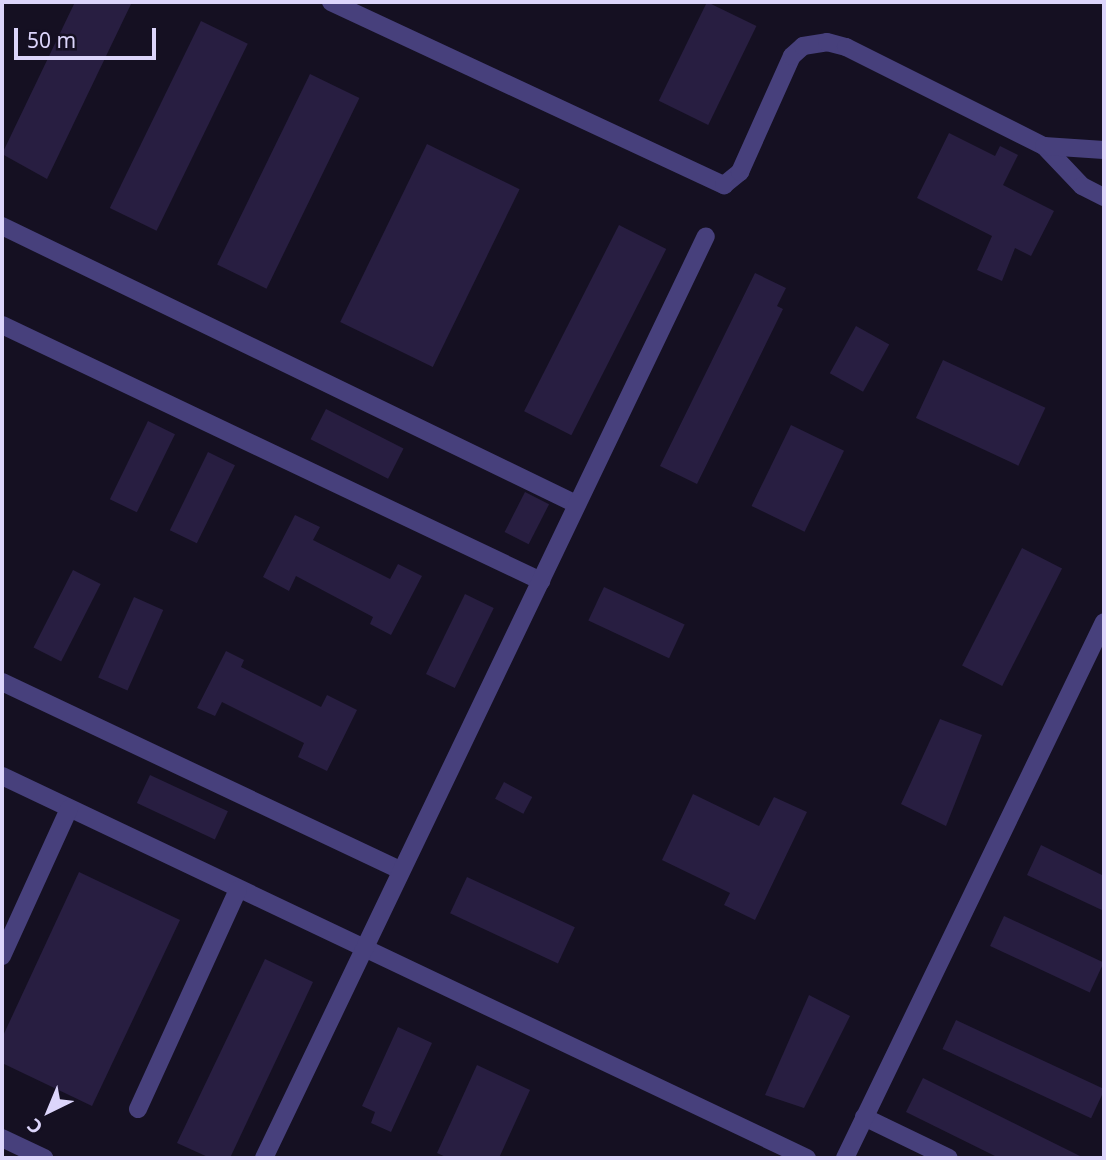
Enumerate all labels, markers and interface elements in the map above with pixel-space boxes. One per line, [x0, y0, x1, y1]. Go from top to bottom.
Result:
scale bar [18, 14, 159, 58]
text: 50 m [27, 26, 76, 54]
north arrow [14, 1076, 84, 1146]
text: С [21, 1113, 48, 1140]

